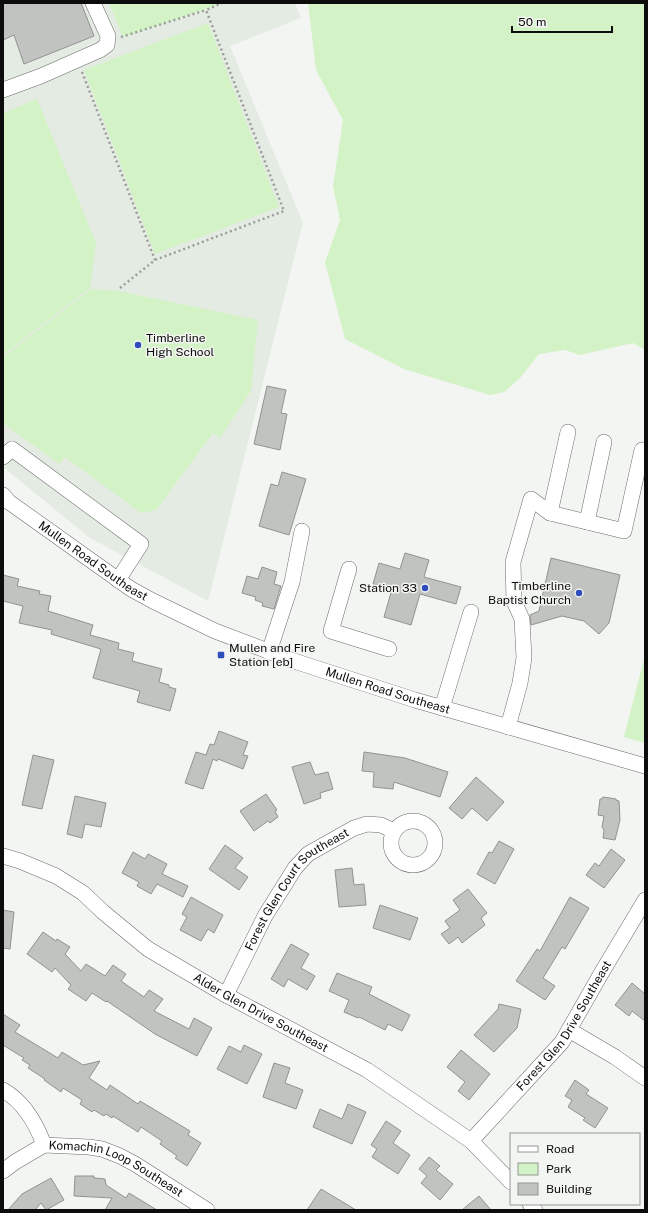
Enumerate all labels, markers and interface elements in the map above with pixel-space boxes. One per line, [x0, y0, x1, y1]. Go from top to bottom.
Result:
scale bar [512, 8, 612, 34]
text: 50 m [518, 15, 546, 29]
place label: Timberline High School [146, 331, 214, 359]
marker: Timberline High School [133, 340, 143, 350]
street label: Mullen Road Southeast [36, 518, 150, 604]
place label: Timberline Baptist Church [488, 579, 571, 607]
place label: Station 33 [359, 581, 417, 595]
marker: Station 33 [420, 583, 430, 593]
marker: Timberline Baptist Church [574, 588, 584, 598]
place label: Mullen and Fire Station [eb] [229, 641, 316, 669]
marker: Mullen and Fire Station [eb] [216, 650, 226, 660]
street label: Mullen Road Southeast [324, 665, 452, 717]
street label: Forest Glen Court Southeast [242, 825, 351, 953]
street label: Forest Glen Drive Southeast [514, 958, 614, 1094]
street label: Alder Glen Drive Southeast [191, 970, 331, 1055]
legend [510, 1133, 640, 1205]
street label: Komachin Loop Southeast [48, 1138, 186, 1200]
text: Road [546, 1142, 574, 1156]
text: Park [546, 1162, 572, 1176]
text: Building [546, 1182, 592, 1196]

